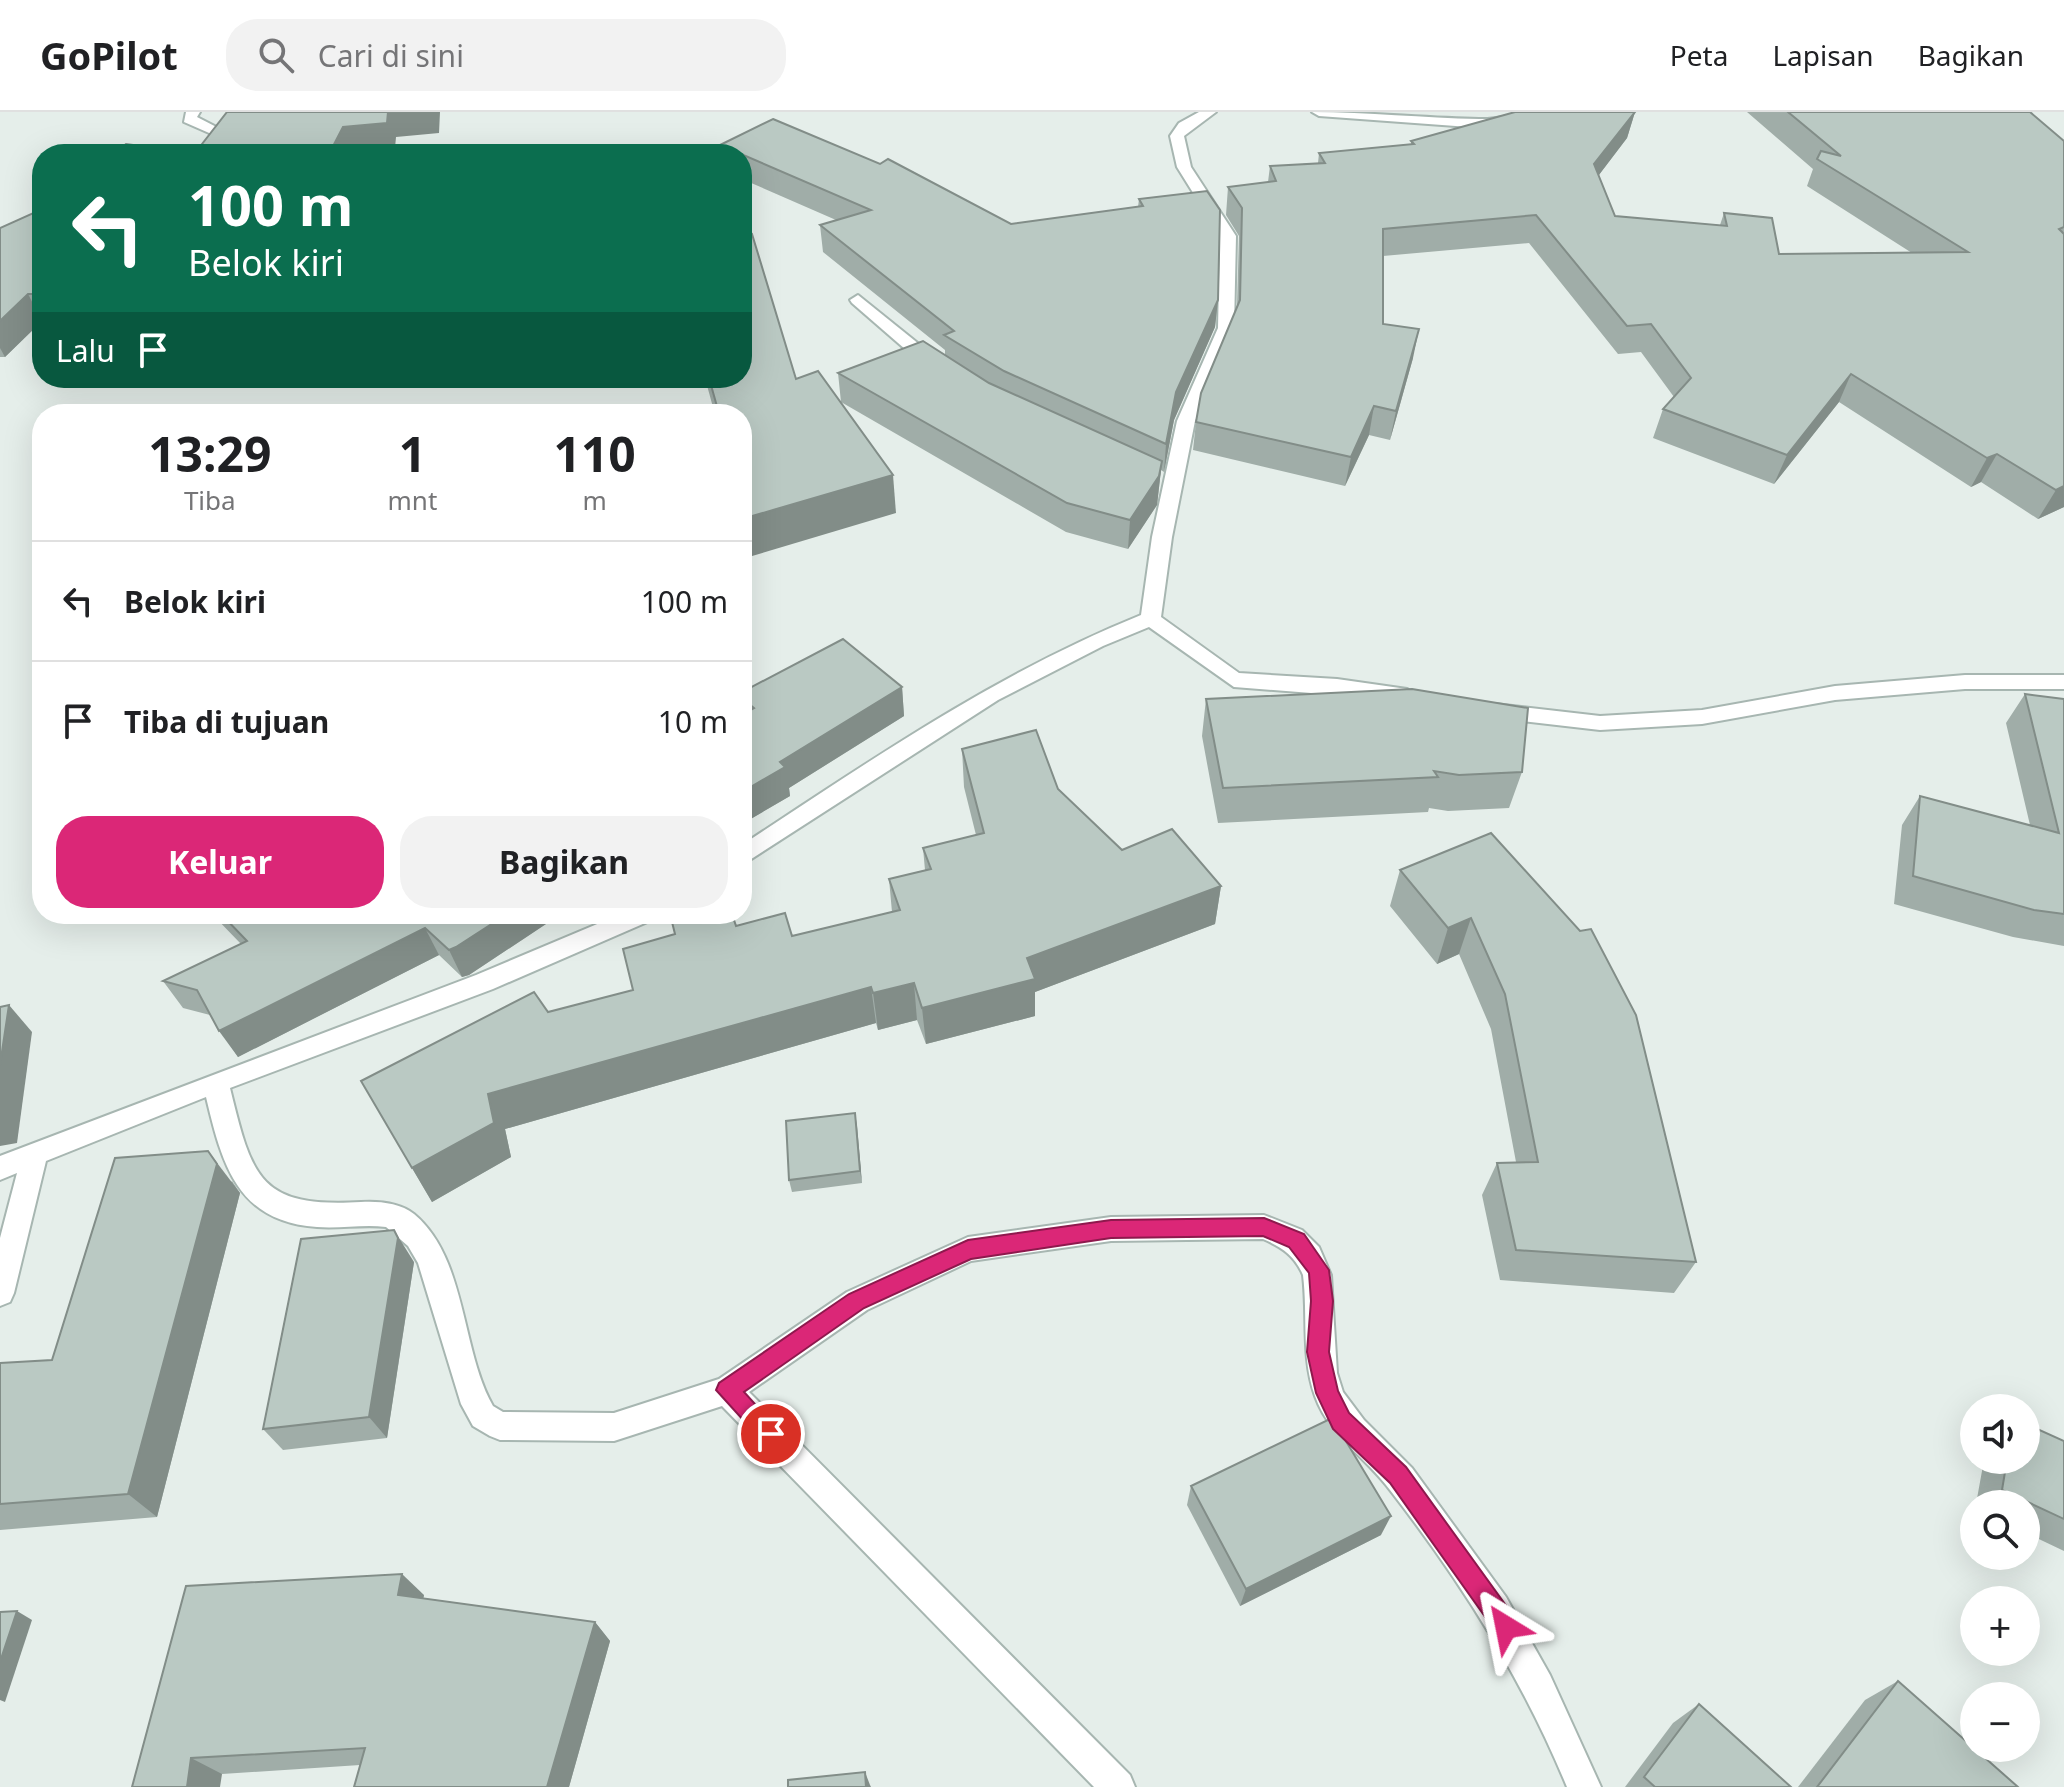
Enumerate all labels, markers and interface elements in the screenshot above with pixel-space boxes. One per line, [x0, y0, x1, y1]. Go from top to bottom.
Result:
search box [226, 19, 786, 91]
text: GoPilot [40, 29, 178, 81]
icon: search [254, 33, 298, 77]
text: Cari di sini [318, 35, 464, 76]
text: Peta [1670, 36, 1728, 74]
text: Lapisan [1772, 36, 1874, 74]
text: Bagikan [1918, 36, 2024, 74]
text: 100 m [188, 166, 353, 242]
icon: left [56, 176, 160, 280]
text: Belok kiri [188, 238, 344, 287]
icon: arrive [131, 328, 175, 372]
text: Lalu [56, 330, 115, 371]
text: 13:29 [148, 421, 271, 486]
text: 1 [399, 421, 426, 486]
text: 110 [553, 421, 636, 486]
text: Tiba [184, 482, 236, 518]
text: mnt [388, 482, 437, 518]
text: m [582, 482, 607, 518]
icon: left [56, 579, 100, 623]
text: Belok kiri [124, 581, 266, 622]
text: 100 m [641, 581, 728, 622]
icon: arrive [56, 699, 100, 743]
text: Tiba di tujuan [124, 701, 329, 742]
text: 10 m [658, 701, 728, 742]
button: Keluar [56, 816, 384, 908]
button: Bagikan [400, 816, 728, 908]
map controls [1960, 1394, 2040, 1762]
button: sound [1960, 1394, 2040, 1474]
pin [737, 1400, 805, 1468]
icon: arrive [749, 1412, 793, 1456]
button: search [1960, 1490, 2040, 1570]
position arrow [1464, 1585, 1548, 1669]
button: + [1960, 1586, 2040, 1666]
button: − [1960, 1682, 2040, 1762]

